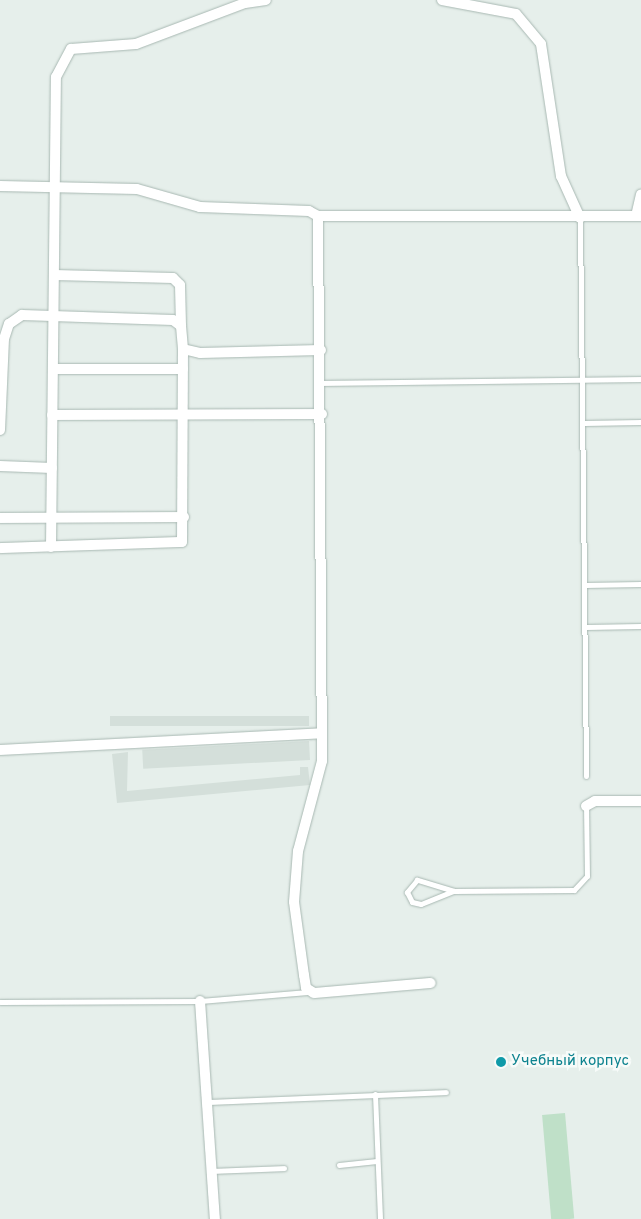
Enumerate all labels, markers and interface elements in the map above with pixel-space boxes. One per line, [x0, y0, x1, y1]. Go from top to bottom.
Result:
place label: Учебный корпус [511, 1053, 629, 1071]
marker: Учебный корпус [495, 1056, 507, 1068]

